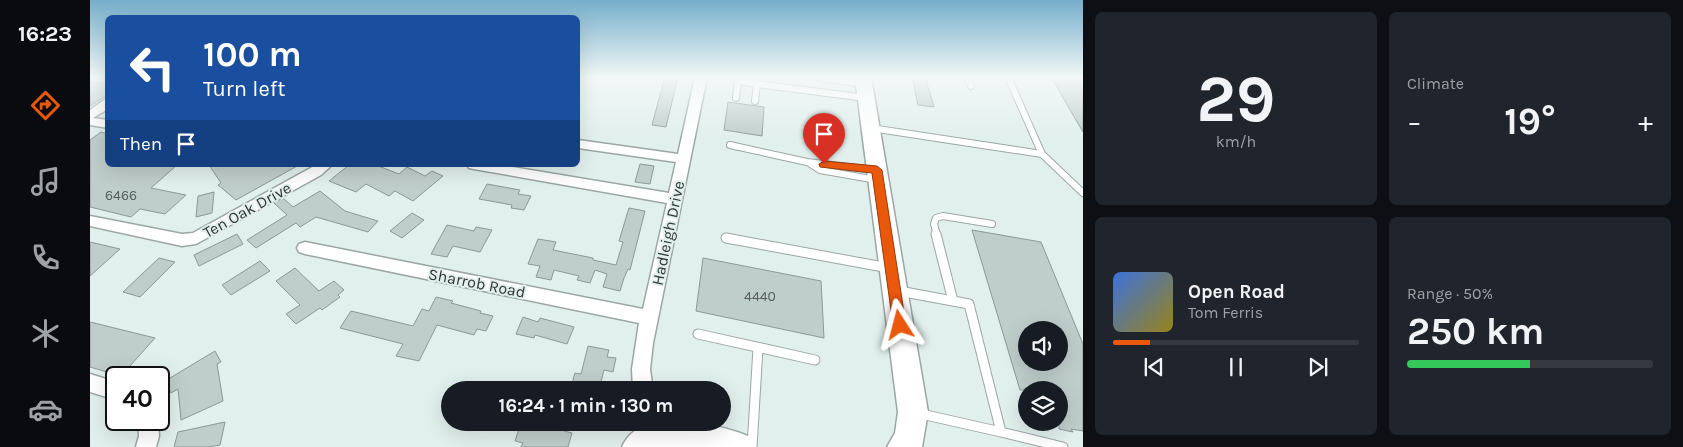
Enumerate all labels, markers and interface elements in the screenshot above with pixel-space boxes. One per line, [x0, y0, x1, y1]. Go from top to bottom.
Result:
text: 16:23 [18, 21, 72, 47]
text: 100 m [203, 34, 302, 75]
icon: left [120, 35, 185, 100]
text: 29 [1197, 61, 1275, 137]
text: Climate [1407, 74, 1464, 93]
text: Turn left [203, 76, 286, 102]
icon: directions [28, 88, 63, 123]
text: 19° [1504, 99, 1556, 144]
text: − [1407, 105, 1422, 138]
text: + [1638, 105, 1653, 138]
pin [803, 113, 845, 164]
icon: arrive [810, 120, 838, 148]
icon: arrive [172, 130, 200, 158]
text: km/h [1216, 132, 1256, 151]
text: Then [120, 133, 162, 155]
icon: music [28, 164, 63, 199]
street label: Ten Oak Drive [200, 178, 294, 242]
street label: Hadleigh Drive [648, 179, 688, 287]
house number: 6466 [105, 187, 137, 204]
icon: phone [28, 240, 63, 275]
street label: Sharrob Road [427, 264, 527, 302]
text: Open Road [1188, 281, 1285, 303]
text: Range · 50% [1407, 284, 1493, 303]
house number: 4440 [744, 288, 776, 305]
position arrow [873, 298, 925, 350]
text: Tom Ferris [1188, 303, 1263, 322]
text: 250 km [1407, 309, 1544, 354]
icon: climate [28, 316, 63, 351]
map controls [1018, 321, 1068, 431]
button: sound [1018, 321, 1068, 371]
icon: previous [1140, 353, 1168, 381]
icon: pause [1222, 353, 1250, 381]
icon: next [1304, 353, 1332, 381]
speed limit sign: 40 [105, 366, 170, 431]
button: layers [1018, 381, 1068, 431]
icon: car [28, 392, 63, 427]
text: 16:24 · 1 min · 130 m [499, 395, 673, 417]

